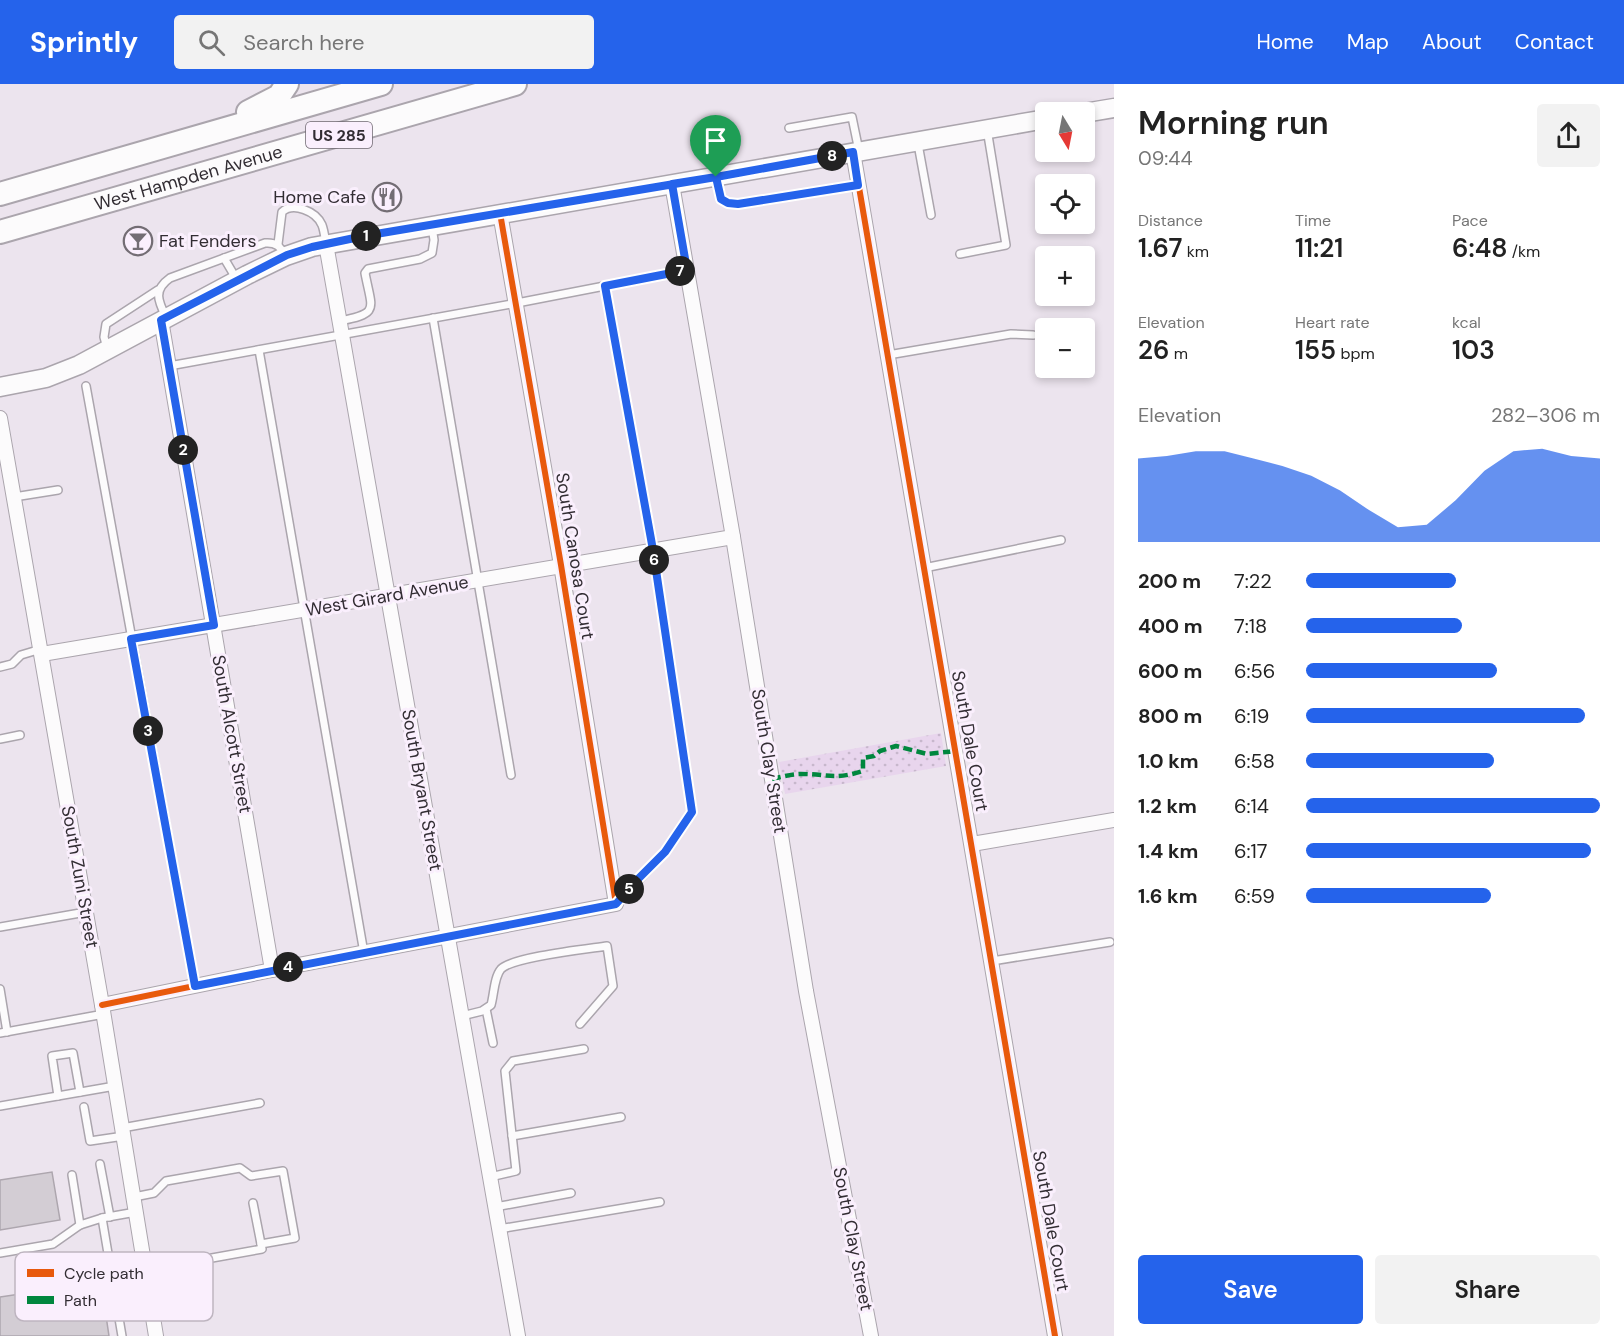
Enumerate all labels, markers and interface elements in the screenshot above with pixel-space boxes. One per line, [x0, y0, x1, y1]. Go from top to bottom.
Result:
search box [174, 15, 594, 69]
text: Sprintly [30, 24, 138, 61]
icon: search [195, 26, 228, 59]
text: Search here [243, 28, 365, 57]
text: Home [1256, 28, 1314, 56]
text: Map [1347, 28, 1389, 56]
text: About [1422, 28, 1482, 56]
text: Contact [1515, 28, 1594, 56]
text: Morning run [1138, 101, 1329, 144]
north arrow [1035, 102, 1095, 162]
map controls [1035, 102, 1095, 378]
button: share [1537, 104, 1600, 167]
pin [690, 115, 741, 177]
road number: US 285 [306, 122, 372, 148]
icon: arrive [699, 124, 732, 157]
street label: West Hampden Avenue [92, 139, 285, 216]
pin: 8 [817, 141, 847, 171]
text: 8 [827, 145, 837, 166]
text: 09:44 [1138, 145, 1193, 171]
button: locate [1035, 174, 1095, 234]
restaurant icon: Home Cafe [371, 181, 403, 213]
place label: Home Cafe [273, 185, 366, 209]
text: Distance [1138, 210, 1203, 231]
text: Time [1295, 210, 1331, 231]
text: Pace [1452, 210, 1488, 231]
pin: 1 [351, 221, 381, 251]
bar icon: Fat Fenders [122, 225, 154, 257]
text: 1 [363, 225, 369, 246]
place label: Fat Fenders [159, 229, 256, 253]
text: 1.67 [1138, 231, 1182, 265]
text: 11:21 [1295, 231, 1343, 265]
text: 6:48 [1452, 231, 1508, 265]
text: km [1182, 241, 1209, 262]
text: /km [1508, 241, 1540, 262]
button: + [1035, 246, 1095, 306]
pin: 7 [665, 256, 695, 286]
text: 7 [676, 260, 684, 281]
text: Elevation [1138, 312, 1205, 333]
text: Heart rate [1295, 312, 1370, 333]
text: kcal [1452, 312, 1481, 333]
button: − [1035, 318, 1095, 378]
text: 26 [1138, 333, 1169, 367]
text: 155 [1295, 333, 1336, 367]
text: 103 [1452, 333, 1495, 367]
text: m [1169, 343, 1188, 364]
text: bpm [1336, 343, 1375, 364]
text: Elevation [1138, 402, 1221, 428]
text: 282–306 m [1491, 402, 1600, 428]
pin: 2 [168, 435, 198, 465]
text: 2 [178, 439, 188, 460]
street label: South Canosa Court [550, 471, 600, 641]
pin: 6 [639, 545, 669, 575]
text: 6 [649, 549, 659, 570]
text: 200 m [1138, 568, 1201, 594]
text: 7:22 [1234, 568, 1272, 594]
street label: West Girard Avenue [304, 570, 470, 622]
text: 400 m [1138, 613, 1203, 639]
text: 7:18 [1234, 613, 1267, 639]
street label: South Alcott Street [206, 653, 258, 815]
text: 600 m [1138, 658, 1202, 684]
text: 6:56 [1234, 658, 1275, 684]
street label: South Dale Court [946, 669, 994, 813]
street label: South Clay Street [746, 687, 792, 835]
text: 800 m [1138, 703, 1202, 729]
text: 6:19 [1234, 703, 1269, 729]
street label: South Bryant Street [396, 707, 448, 873]
pin: 3 [133, 716, 163, 746]
text: 3 [143, 720, 153, 741]
text: 1.0 km [1138, 748, 1199, 774]
text: 6:58 [1234, 748, 1275, 774]
text: 1.2 km [1138, 793, 1197, 819]
text: 6:14 [1234, 793, 1269, 819]
street label: South Zuni Street [56, 804, 104, 950]
text: 1.4 km [1138, 838, 1198, 864]
text: 6:17 [1234, 838, 1268, 864]
pin: 5 [614, 874, 644, 904]
text: 5 [624, 878, 634, 899]
text: 1.6 km [1138, 883, 1197, 909]
text: 6:59 [1234, 883, 1275, 909]
pin: 4 [273, 952, 303, 982]
text: 4 [283, 956, 293, 977]
street label: South Dale Court [1027, 1149, 1075, 1293]
street label: South Clay Street [827, 1165, 879, 1313]
legend [15, 1252, 213, 1321]
button: Save [1138, 1255, 1363, 1324]
button: Share [1375, 1255, 1600, 1324]
text: Cycle path [64, 1263, 144, 1284]
text: Path [64, 1290, 97, 1311]

